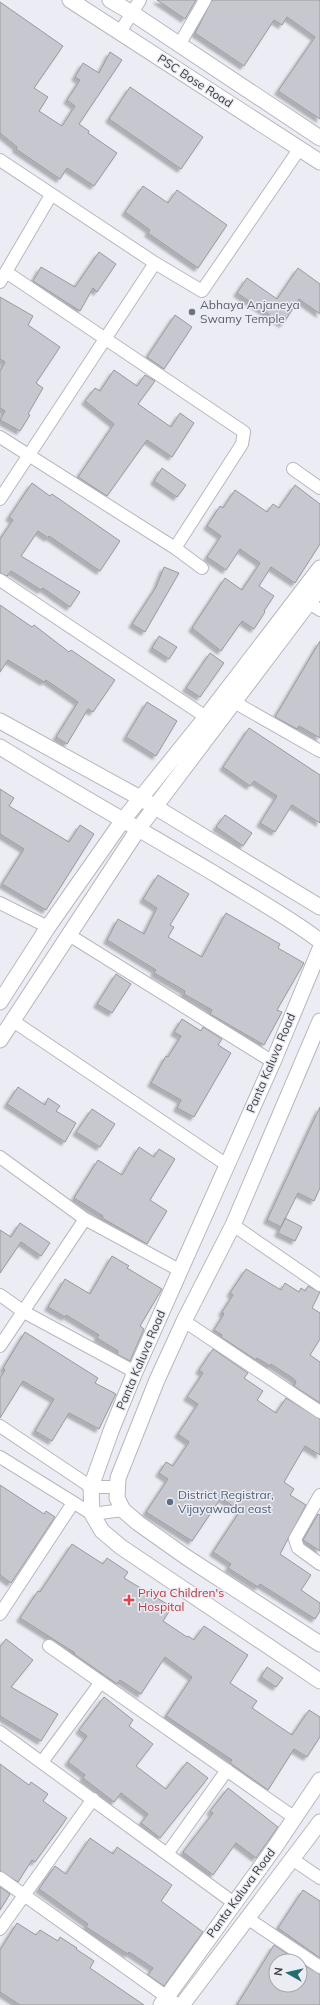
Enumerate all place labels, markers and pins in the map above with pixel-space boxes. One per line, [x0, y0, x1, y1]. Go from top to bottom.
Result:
place label: Abhaya Anjaneya Swamy Temple [200, 297, 300, 326]
marker: Abhaya Anjaneya Swamy Temple [187, 307, 197, 317]
place label: District Registrar, Vijayawada east [178, 1487, 274, 1516]
marker: District Registrar, Vijayawada east [165, 1497, 175, 1507]
place label: Priya Children's Hospital [138, 1585, 224, 1614]
marker: Priya Children's Hospital [123, 1594, 135, 1606]

